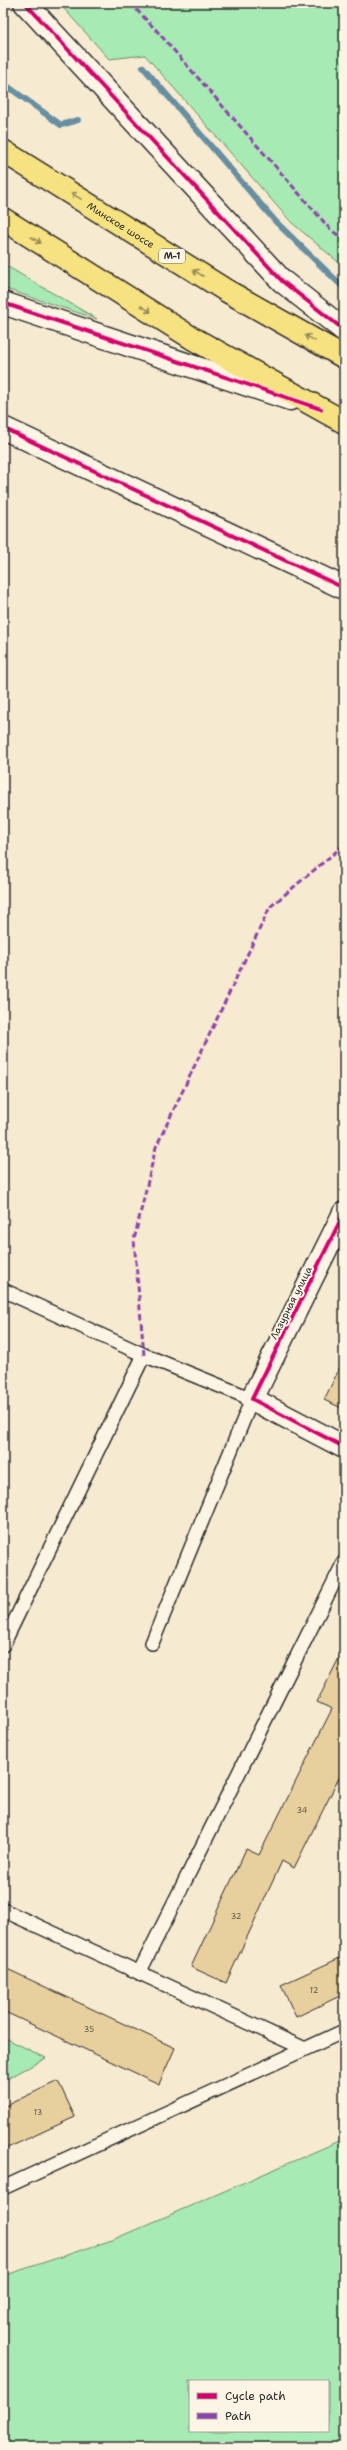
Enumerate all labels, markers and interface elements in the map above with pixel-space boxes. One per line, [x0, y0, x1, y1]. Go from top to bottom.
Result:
one-way arrow [71, 192, 82, 200]
street label: Минское шоссе [85, 199, 157, 251]
one-way arrow [30, 236, 41, 244]
road number: М-1 [159, 249, 185, 263]
one-way arrow [192, 268, 204, 276]
one-way arrow [140, 305, 151, 313]
one-way arrow [304, 334, 316, 341]
street label: Лазурная улица [267, 1264, 315, 1342]
house number: 34 [297, 1805, 308, 1816]
house number: 32 [231, 1911, 242, 1922]
house number: 12 [310, 1985, 319, 1996]
house number: 35 [84, 2024, 94, 2035]
house number: 13 [34, 2107, 42, 2118]
legend [189, 2380, 329, 2432]
text: Cycle path [225, 2388, 286, 2404]
text: Path [225, 2408, 251, 2424]

